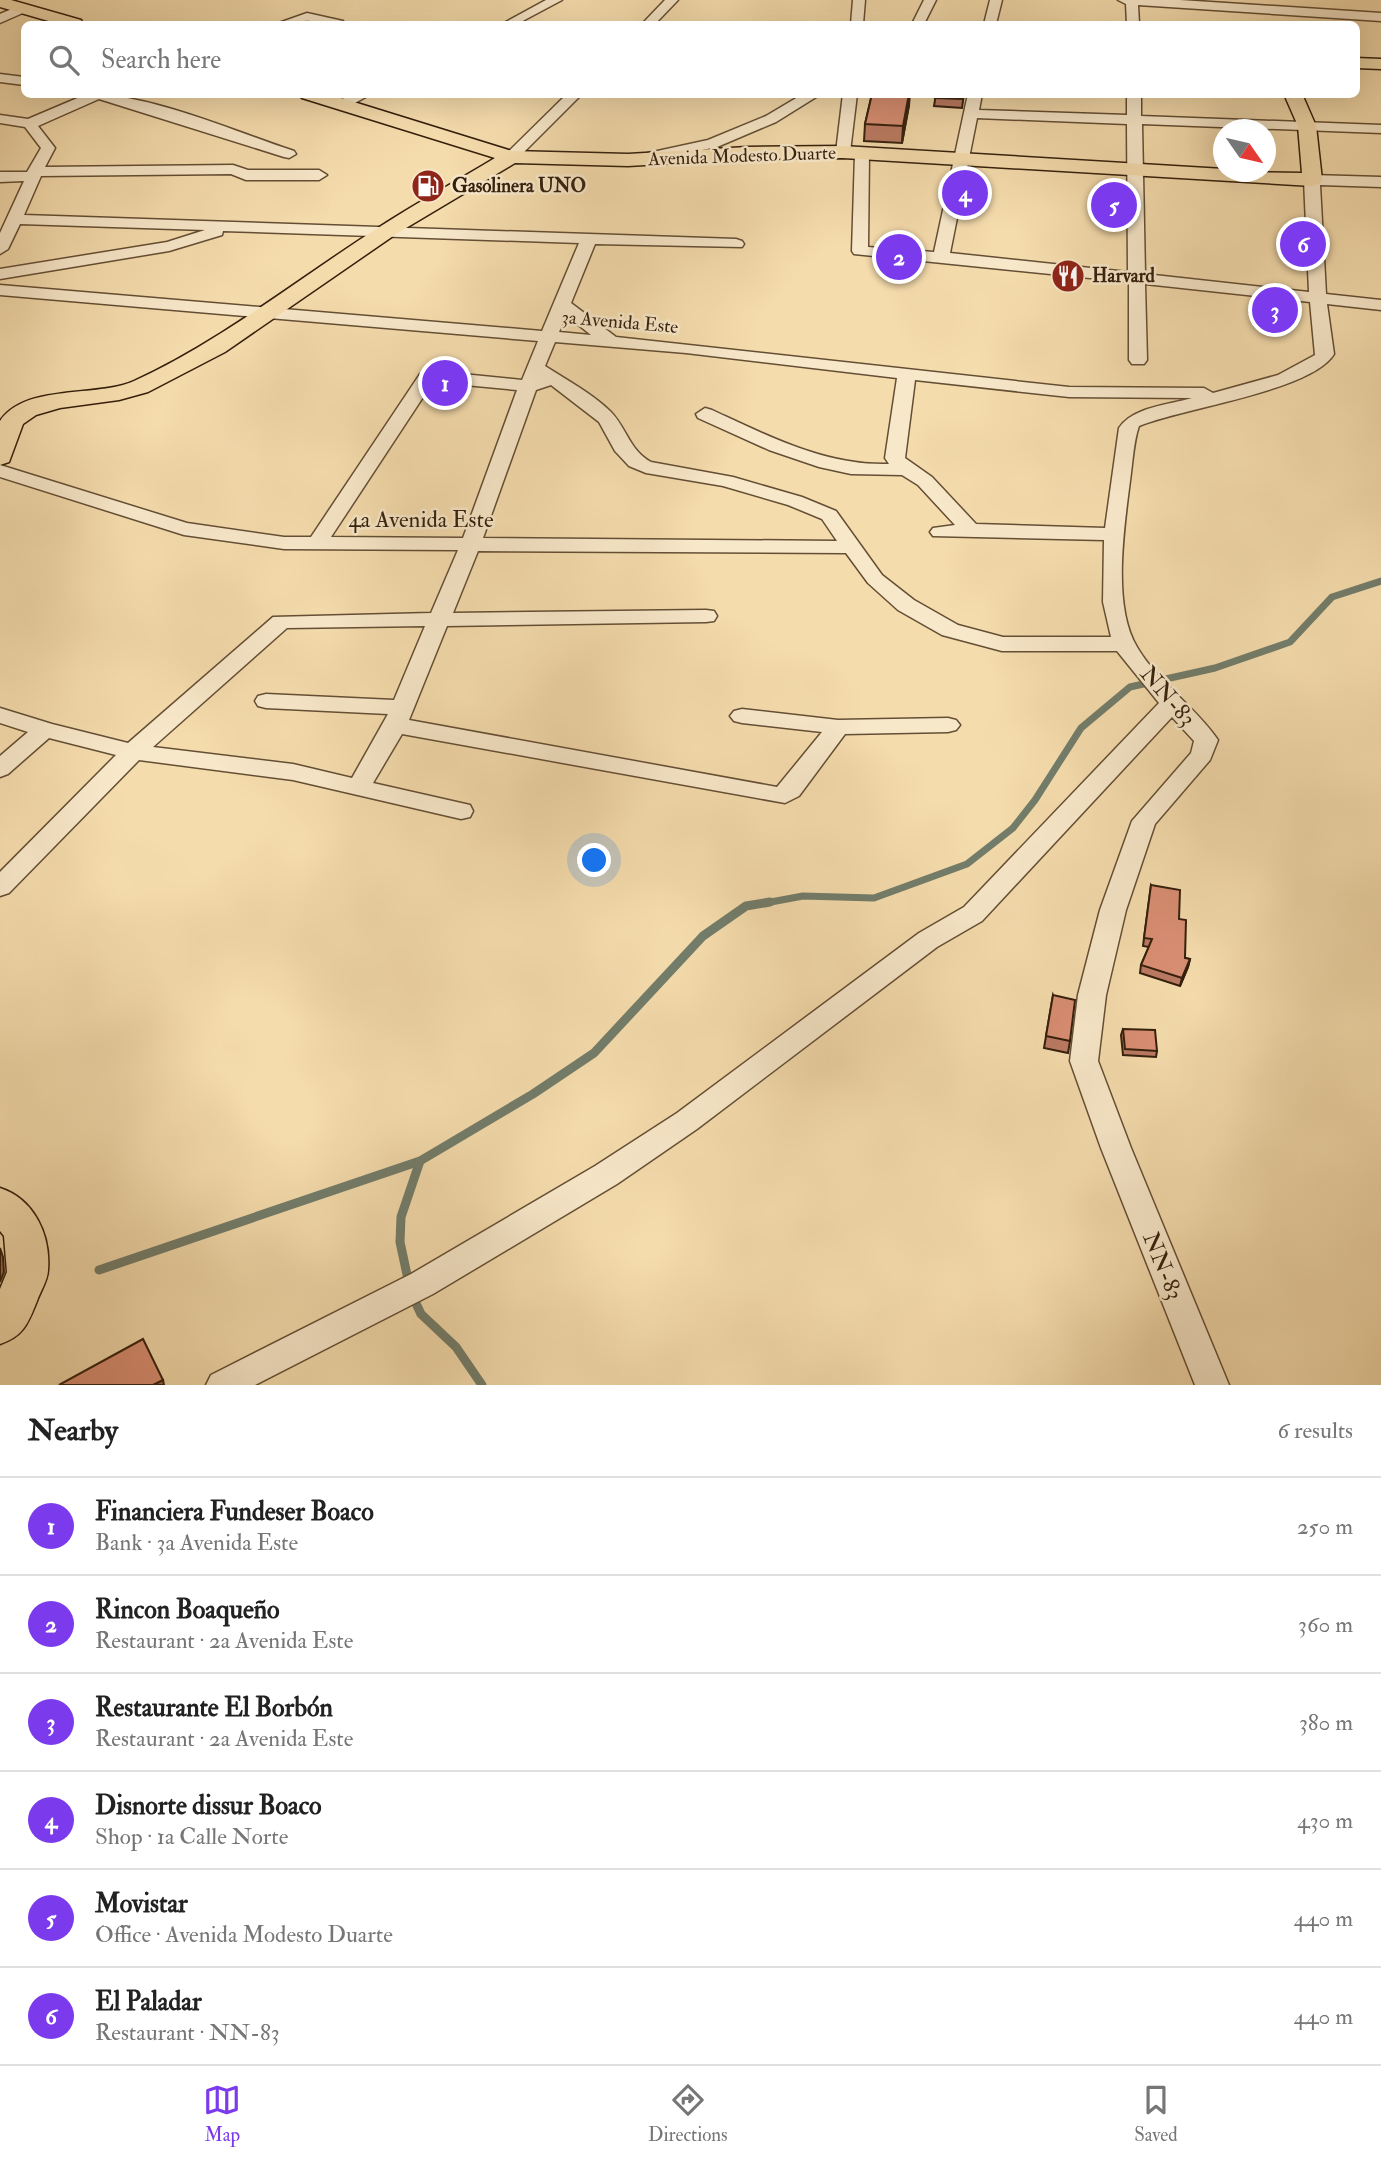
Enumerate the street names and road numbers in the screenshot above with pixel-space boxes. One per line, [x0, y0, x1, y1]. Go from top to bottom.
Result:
street label: Avenida Modesto Duarte [647, 141, 836, 171]
street label: 3a Avenida Este [561, 305, 679, 339]
street label: 4a Avenida Este [348, 505, 494, 534]
street label: NN-83 [1134, 660, 1202, 732]
street label: NN-83 [1136, 1228, 1190, 1304]

